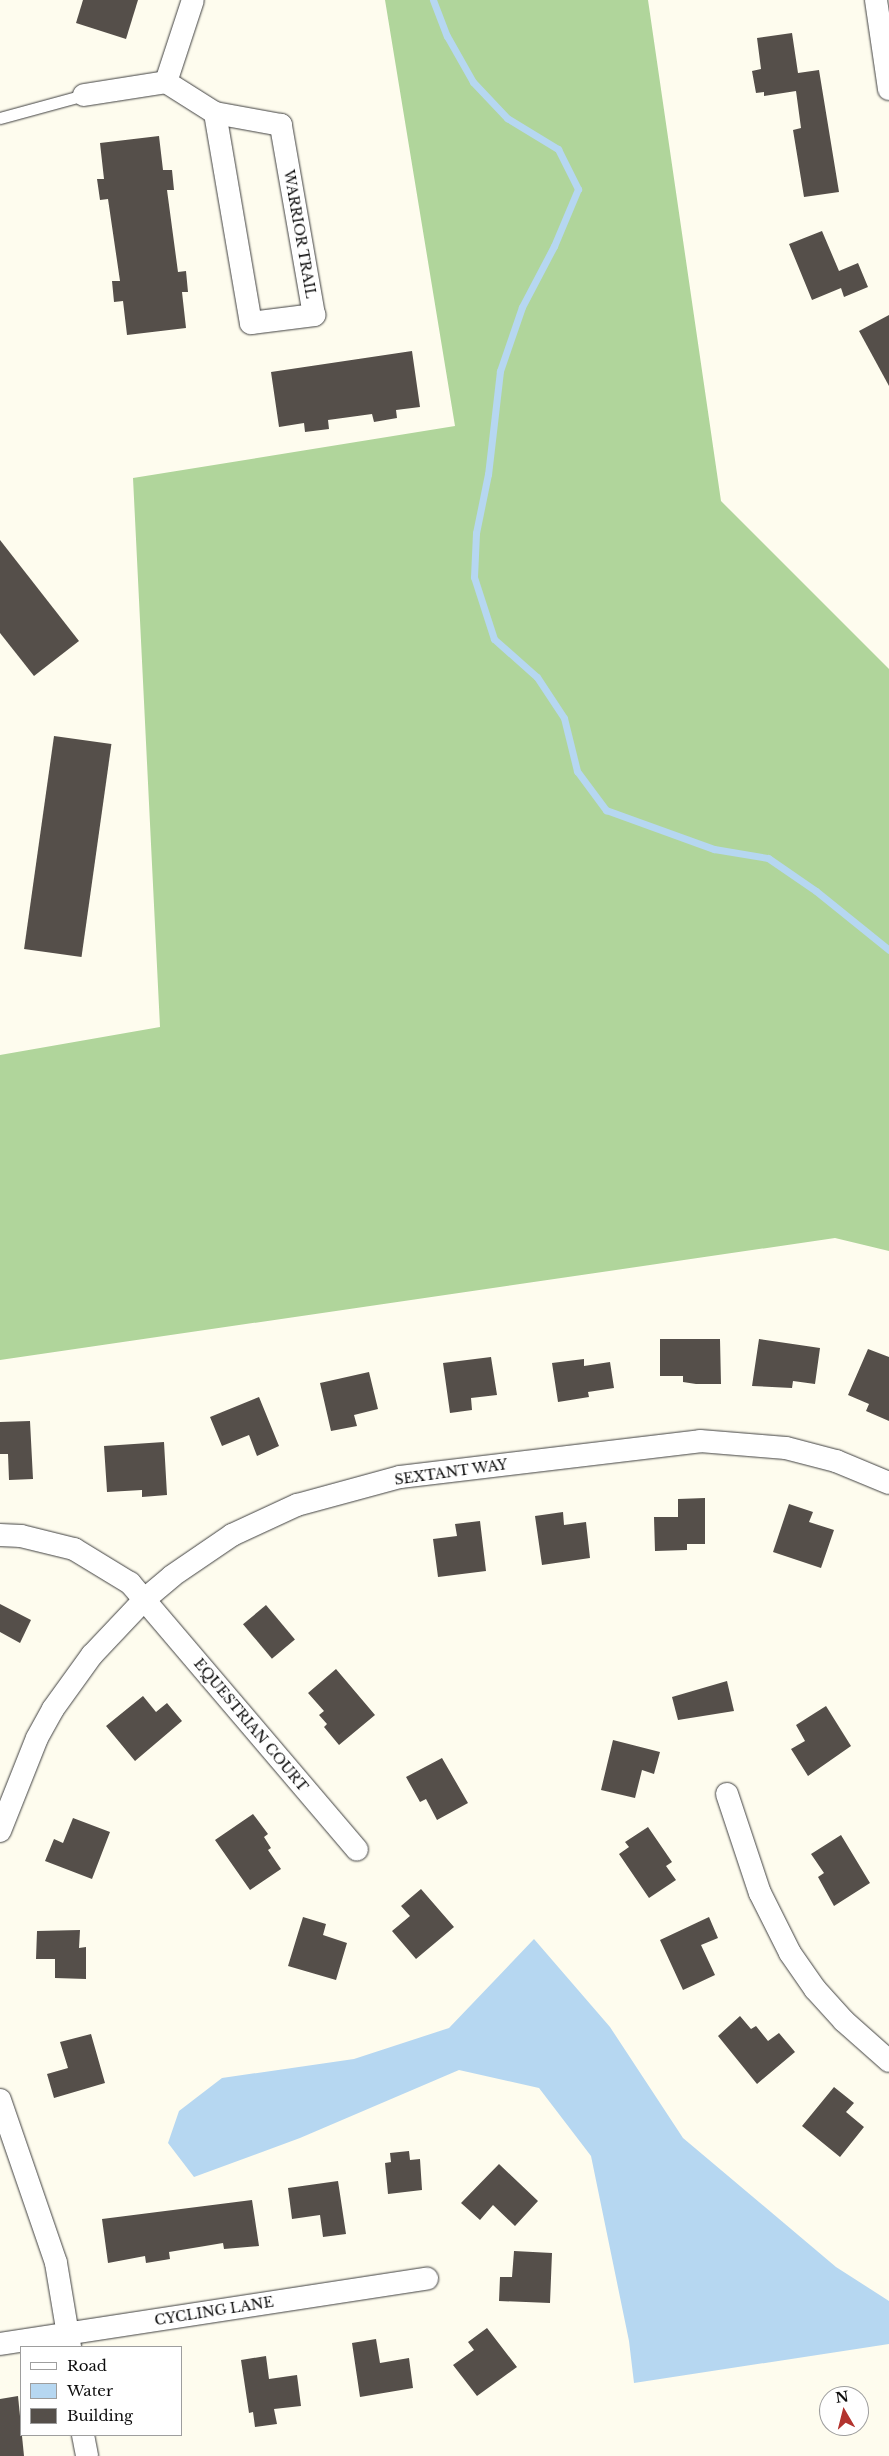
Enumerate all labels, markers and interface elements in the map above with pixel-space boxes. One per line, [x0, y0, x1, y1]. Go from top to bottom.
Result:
street label: WARRIOR TRAIL [280, 168, 320, 300]
street label: SEXTANT WAY [393, 1456, 509, 1488]
street label: EQUESTRIAN COURT [190, 1655, 312, 1795]
street label: CYCLING LANE [153, 2293, 275, 2329]
legend [20, 2346, 182, 2436]
text: Road [67, 2356, 107, 2375]
text: Water [67, 2381, 113, 2400]
north arrow [819, 2386, 869, 2436]
text: N [834, 2387, 850, 2407]
text: Building [67, 2406, 133, 2425]

